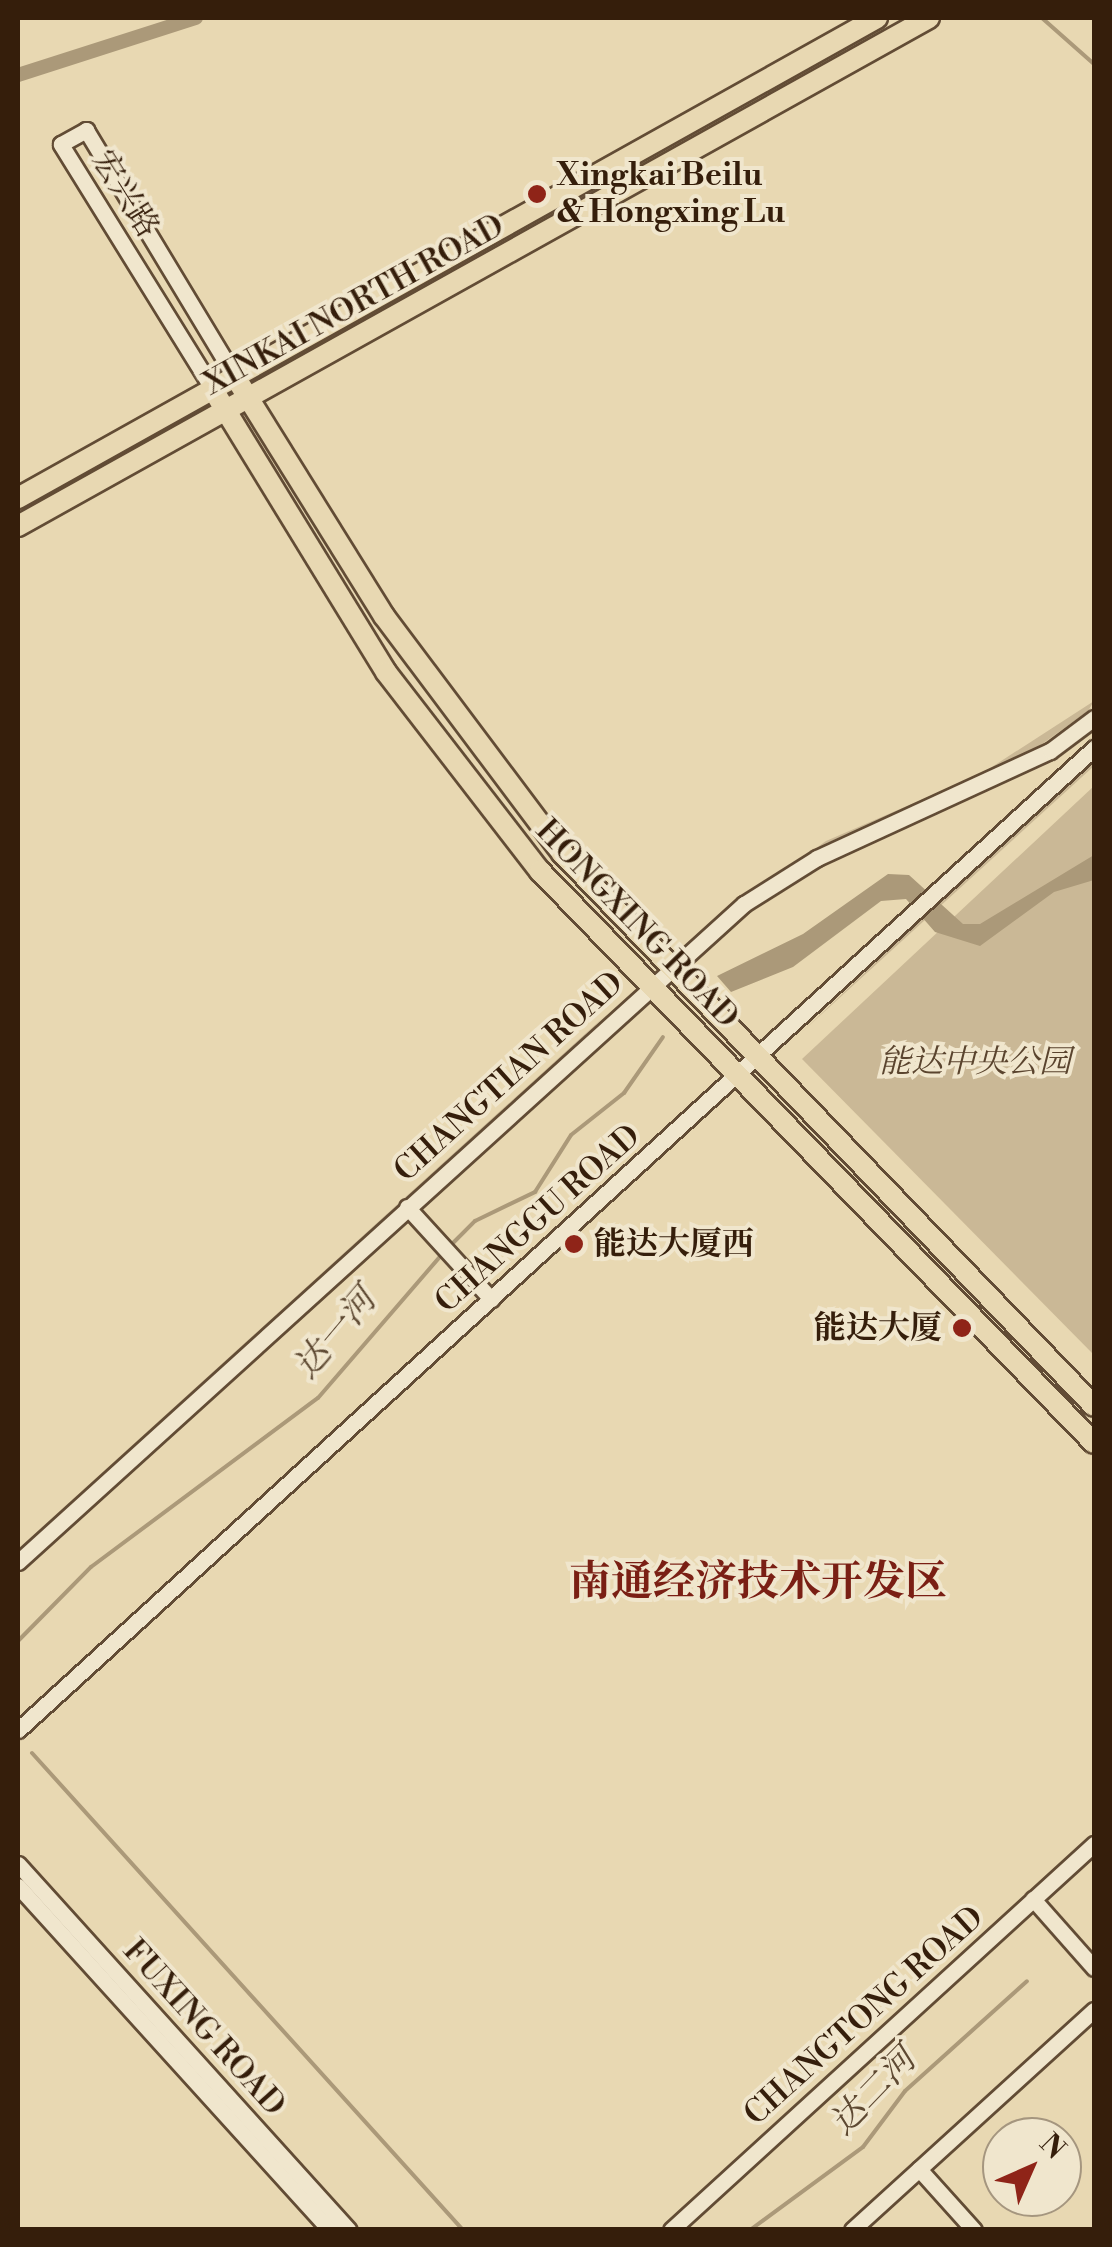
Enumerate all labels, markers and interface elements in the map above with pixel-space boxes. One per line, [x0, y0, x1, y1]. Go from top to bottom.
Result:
street label: 宏兴路 [83, 143, 167, 245]
place label: Xingkai Beilu & Hongxing Lu [557, 157, 785, 232]
marker: Xingkai Beilu & Hongxing Lu [526, 183, 548, 205]
street label: XINKAI NORTH ROAD [197, 206, 511, 404]
street label: HONGXING ROAD [528, 812, 746, 1036]
street label: CHANGTIAN ROAD [386, 964, 632, 1190]
park label: 能达中央公园 [879, 1043, 1071, 1081]
street label: CHANGGU ROAD [428, 1117, 648, 1321]
place label: 能达大厦西 [594, 1225, 754, 1263]
marker: 能达大厦西 [563, 1233, 585, 1255]
water label: 达一河 [286, 1280, 386, 1388]
place label: 能达大厦 [814, 1309, 942, 1347]
marker: 能达大厦 [951, 1317, 973, 1339]
district label: 南通经济技术开发区 [569, 1558, 947, 1608]
street label: CHANGTONG ROAD [736, 1898, 992, 2134]
street label: FUXING ROAD [115, 1932, 293, 2124]
water label: 达二河 [822, 2040, 926, 2144]
north arrow [982, 2117, 1082, 2217]
text: N [1032, 2127, 1072, 2167]

